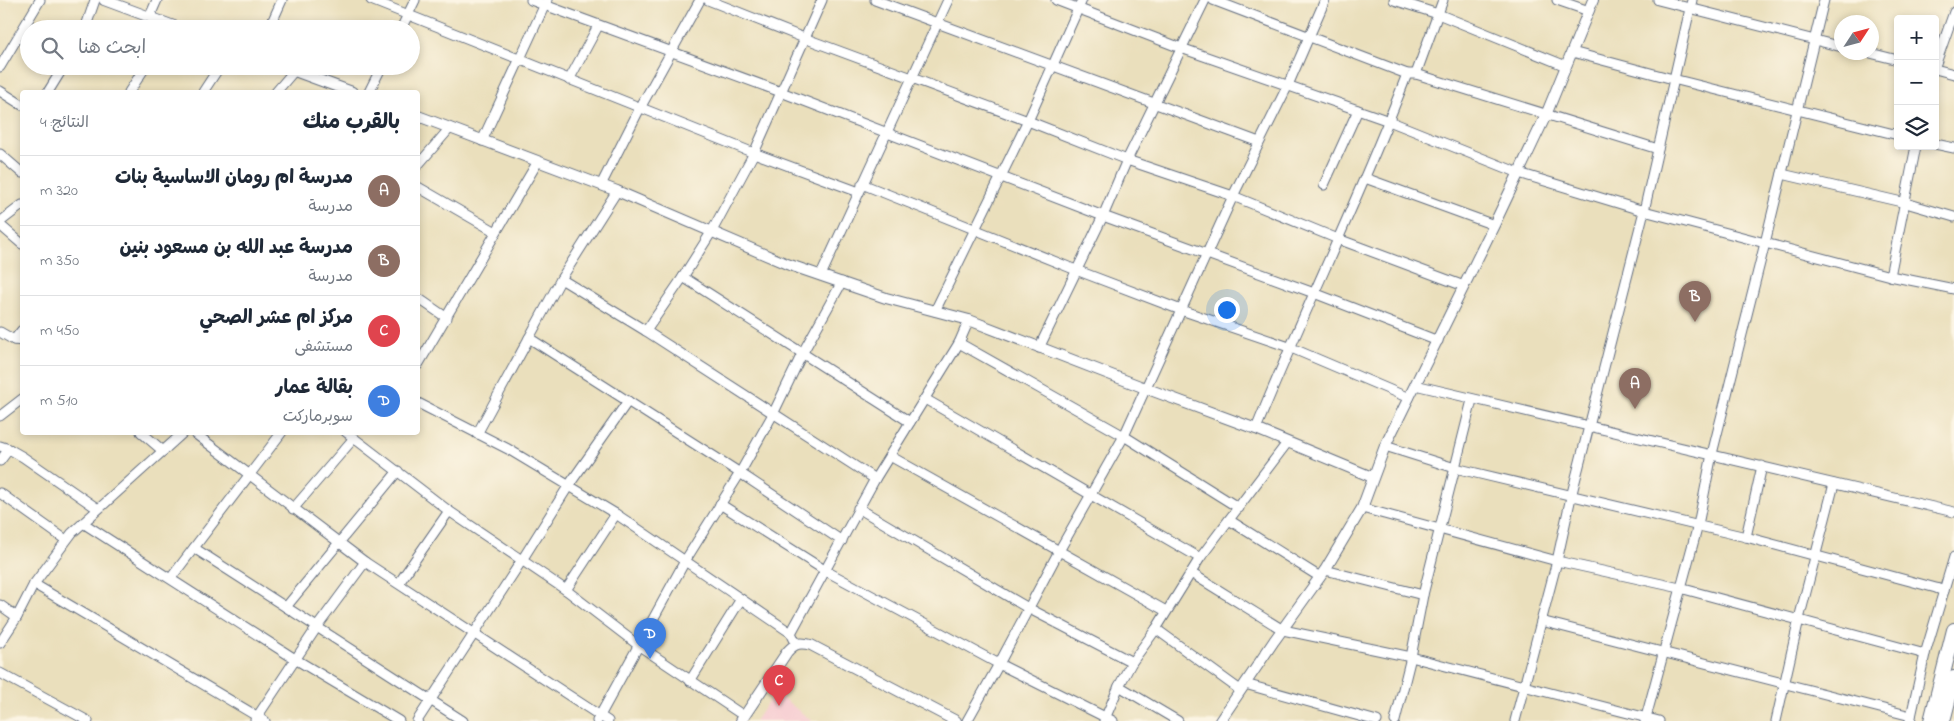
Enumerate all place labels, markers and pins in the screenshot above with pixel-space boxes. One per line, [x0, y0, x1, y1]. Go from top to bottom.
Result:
pin: B [1679, 281, 1711, 322]
pin: A [1619, 368, 1651, 409]
pin: D [634, 618, 666, 659]
pin: C [763, 665, 795, 706]

